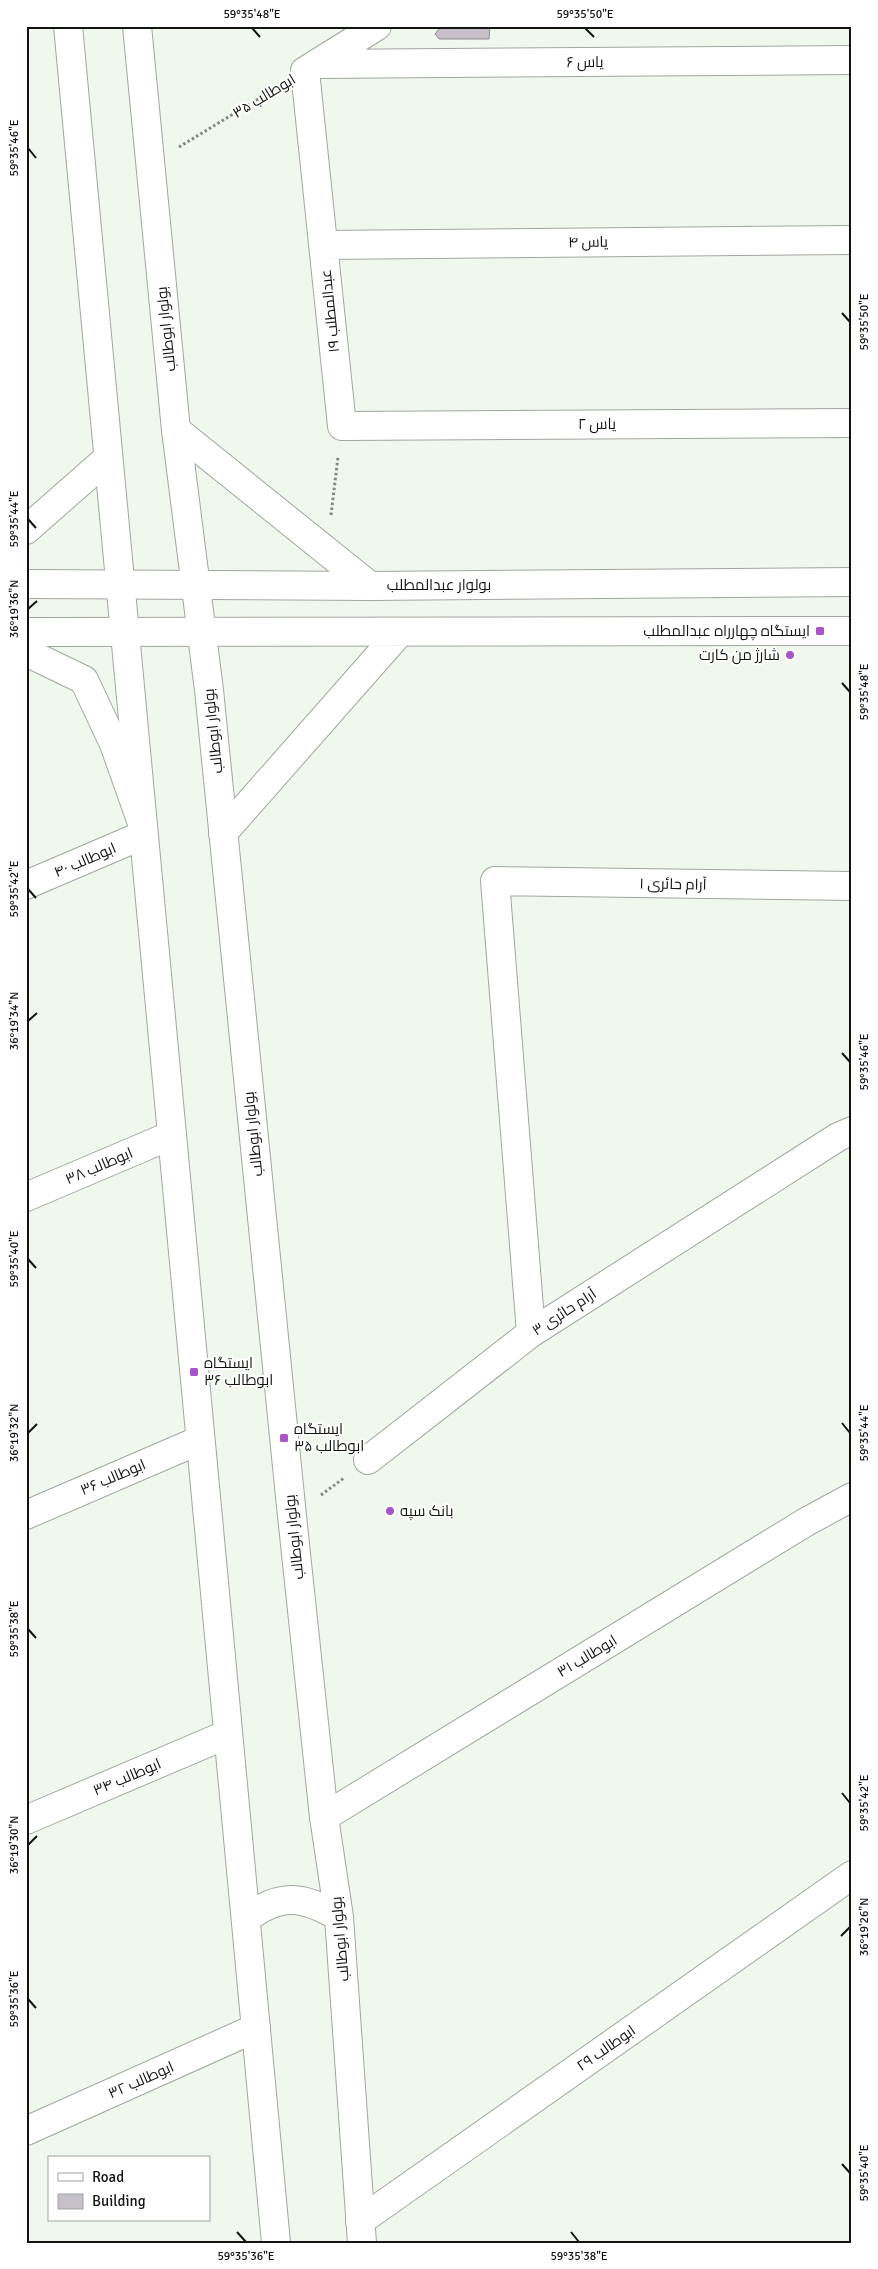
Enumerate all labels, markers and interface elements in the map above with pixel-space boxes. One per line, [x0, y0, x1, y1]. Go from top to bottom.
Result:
text: 59°35'48"E [223, 7, 281, 22]
text: 59°35'50"E [556, 7, 614, 22]
street label: یاس ۶ [566, 53, 604, 72]
street label: ابوطالب ۳۵ [229, 70, 299, 122]
text: 59°35'46"E [7, 119, 22, 177]
street label: یاس ۴ [568, 233, 608, 252]
street label: عبدالمطلب ۱۹ [317, 269, 343, 353]
street label: بولوار ابوطالب [153, 286, 179, 372]
text: 59°35'50"E [857, 293, 872, 351]
street label: یاس ۲ [578, 415, 616, 434]
text: 59°35'44"E [7, 490, 22, 548]
street label: بولوار عبدالمطلب [387, 576, 491, 594]
text: 36°19'36"N [7, 580, 22, 638]
place label: ایستگاه چهارراه عبدالمطلب [643, 622, 810, 641]
marker: ایستگاه چهارراه عبدالمطلب [814, 625, 826, 637]
place label: شارژ من کارت [699, 646, 780, 665]
marker: شارژ من کارت [784, 649, 796, 661]
text: 59°35'48"E [857, 663, 872, 721]
street label: بولوار ابوطالب [200, 688, 226, 774]
street label: ابوطالب ۴۰ [51, 839, 119, 881]
text: 59°35'42"E [7, 860, 22, 918]
street label: آرام حائری ۱ [639, 874, 707, 895]
text: 36°19'34"N [7, 992, 22, 1050]
text: 59°35'46"E [857, 1033, 872, 1091]
street label: بولوار ابوطالب [240, 1091, 266, 1177]
street label: ابوطالب ۳۸ [63, 1144, 135, 1188]
text: 59°35'40"E [7, 1230, 22, 1288]
street label: آرام حائری ۳ [529, 1285, 600, 1340]
place label: ایستگاه ابوطالب ۳۶ [204, 1354, 273, 1389]
marker: ایستگاه ابوطالب ۳۶ [188, 1366, 200, 1378]
text: 36°19'32"N [7, 1404, 22, 1462]
text: 59°35'44"E [857, 1404, 872, 1462]
place label: ایستگاه ابوطالب ۳۵ [294, 1420, 364, 1455]
marker: ایستگاه ابوطالب ۳۵ [278, 1432, 290, 1444]
street label: ابوطالب ۳۶ [78, 1455, 148, 1499]
street label: بولوار ابوطالب [281, 1494, 307, 1580]
place label: بانک سپه [400, 1502, 453, 1521]
marker: بانک سپه [384, 1505, 396, 1517]
text: 59°35'38"E [7, 1600, 22, 1658]
street label: ابوطالب ۳۱ [554, 1631, 620, 1681]
street label: ابوطالب ۳۴ [90, 1755, 164, 1799]
text: 59°35'42"E [857, 1774, 872, 1832]
text: 36°19'30"N [7, 1816, 22, 1874]
street label: بولوار ابوطالب [327, 1896, 353, 1982]
text: 36°19'26"N [857, 1898, 872, 1956]
text: 59°35'36"E [7, 1970, 22, 2028]
street label: ابوطالب ۲۹ [573, 2021, 639, 2075]
street label: ابوطالب ۳۲ [105, 2058, 177, 2102]
text: 59°35'40"E [857, 2144, 872, 2202]
legend [48, 2156, 210, 2222]
text: Road [92, 2168, 124, 2186]
text: Building [92, 2192, 146, 2210]
text: 59°35'36"E [217, 2249, 275, 2264]
text: 59°35'38"E [550, 2249, 608, 2264]

